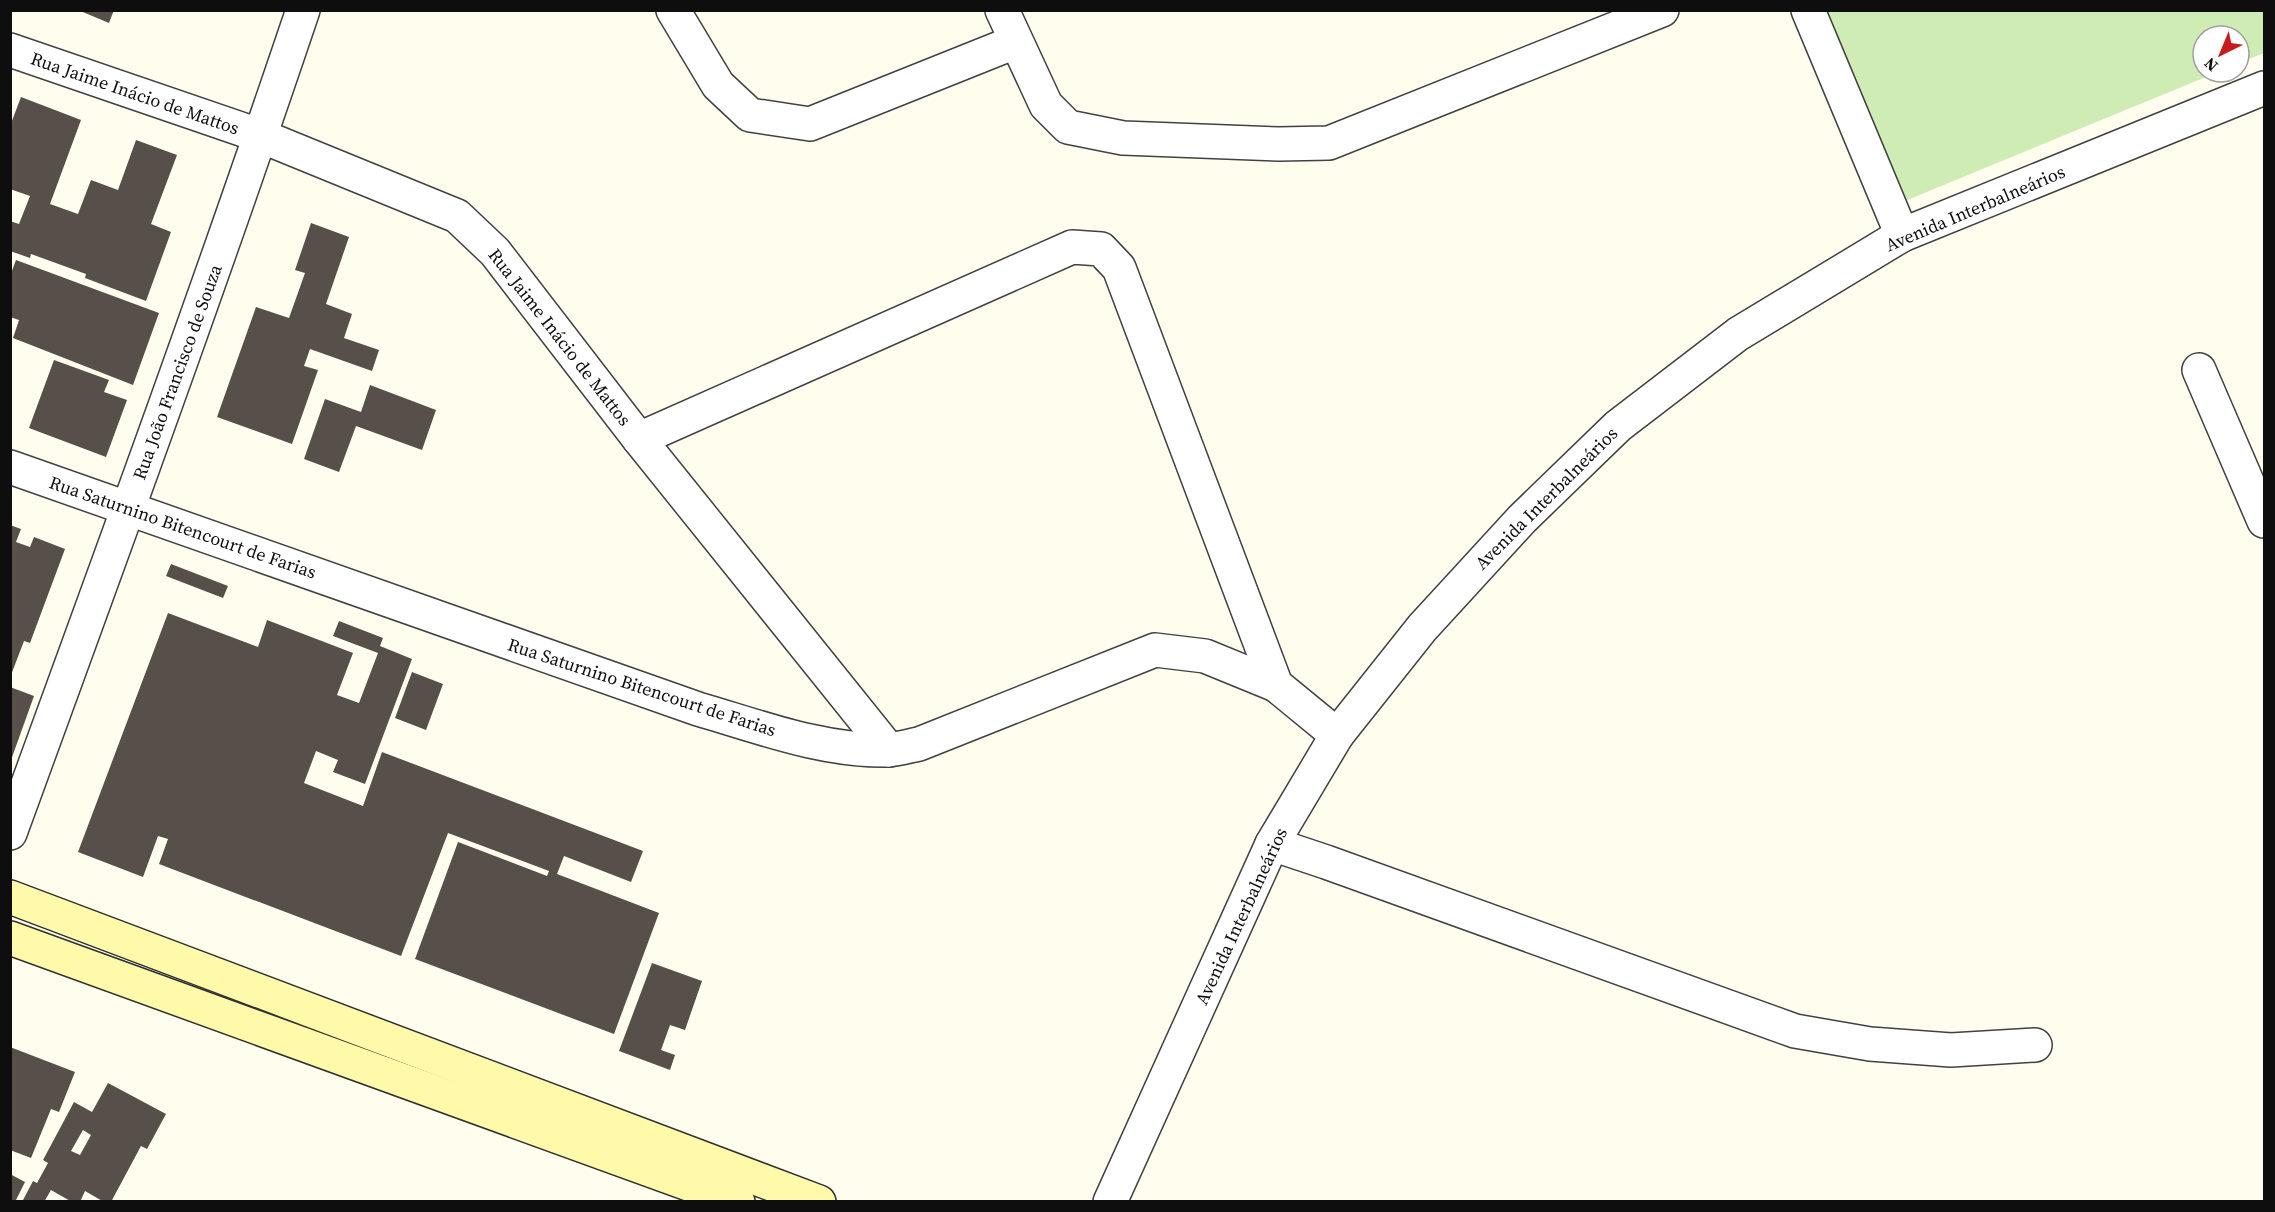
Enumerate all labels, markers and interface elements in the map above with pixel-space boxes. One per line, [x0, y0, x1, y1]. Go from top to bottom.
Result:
north arrow [2191, 24, 2251, 84]
street label: Rua Jaime Inácio de Mattos [27, 46, 243, 141]
text: N [2199, 53, 2223, 77]
street label: Avenida Interbalneários [1881, 159, 2069, 257]
street label: Rua Jaime Inácio de Mattos [483, 243, 637, 431]
street label: Rua João Francisco de Souza [126, 260, 228, 483]
street label: Avenida Interbalneários [1469, 421, 1623, 575]
street label: Rua Saturnino Bitencourt de Farias [46, 469, 320, 585]
street label: Rua Saturnino Bitencourt de Farias [505, 632, 780, 742]
street label: Avenida Interbalneários [1189, 823, 1293, 1009]

